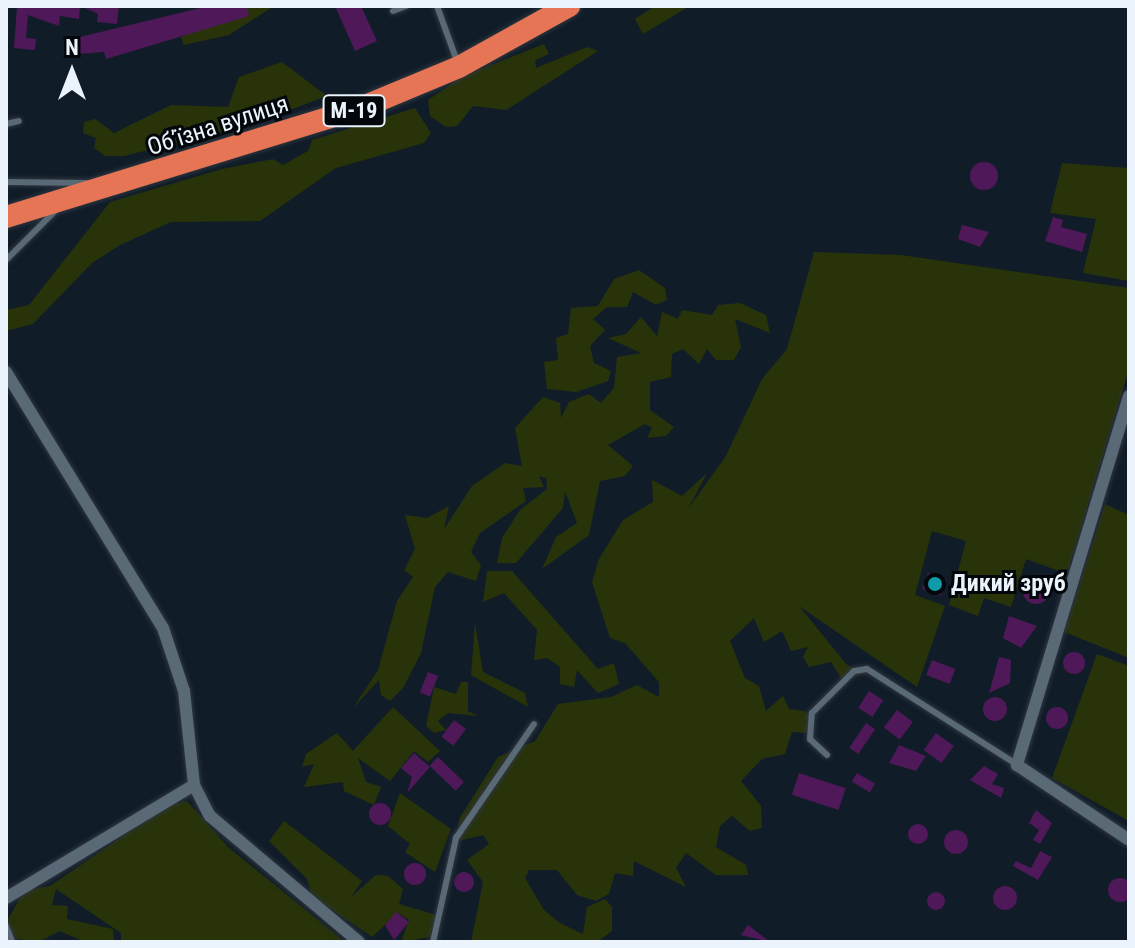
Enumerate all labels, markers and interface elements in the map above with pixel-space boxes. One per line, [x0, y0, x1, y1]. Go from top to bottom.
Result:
north arrow [32, 32, 112, 112]
text: N [65, 35, 79, 60]
street label: Обʼїзна вулиця [144, 90, 292, 162]
road number: М-19 [322, 93, 386, 129]
place label: Дикий зруб [951, 570, 1066, 598]
marker: Дикий зруб [926, 575, 944, 593]

